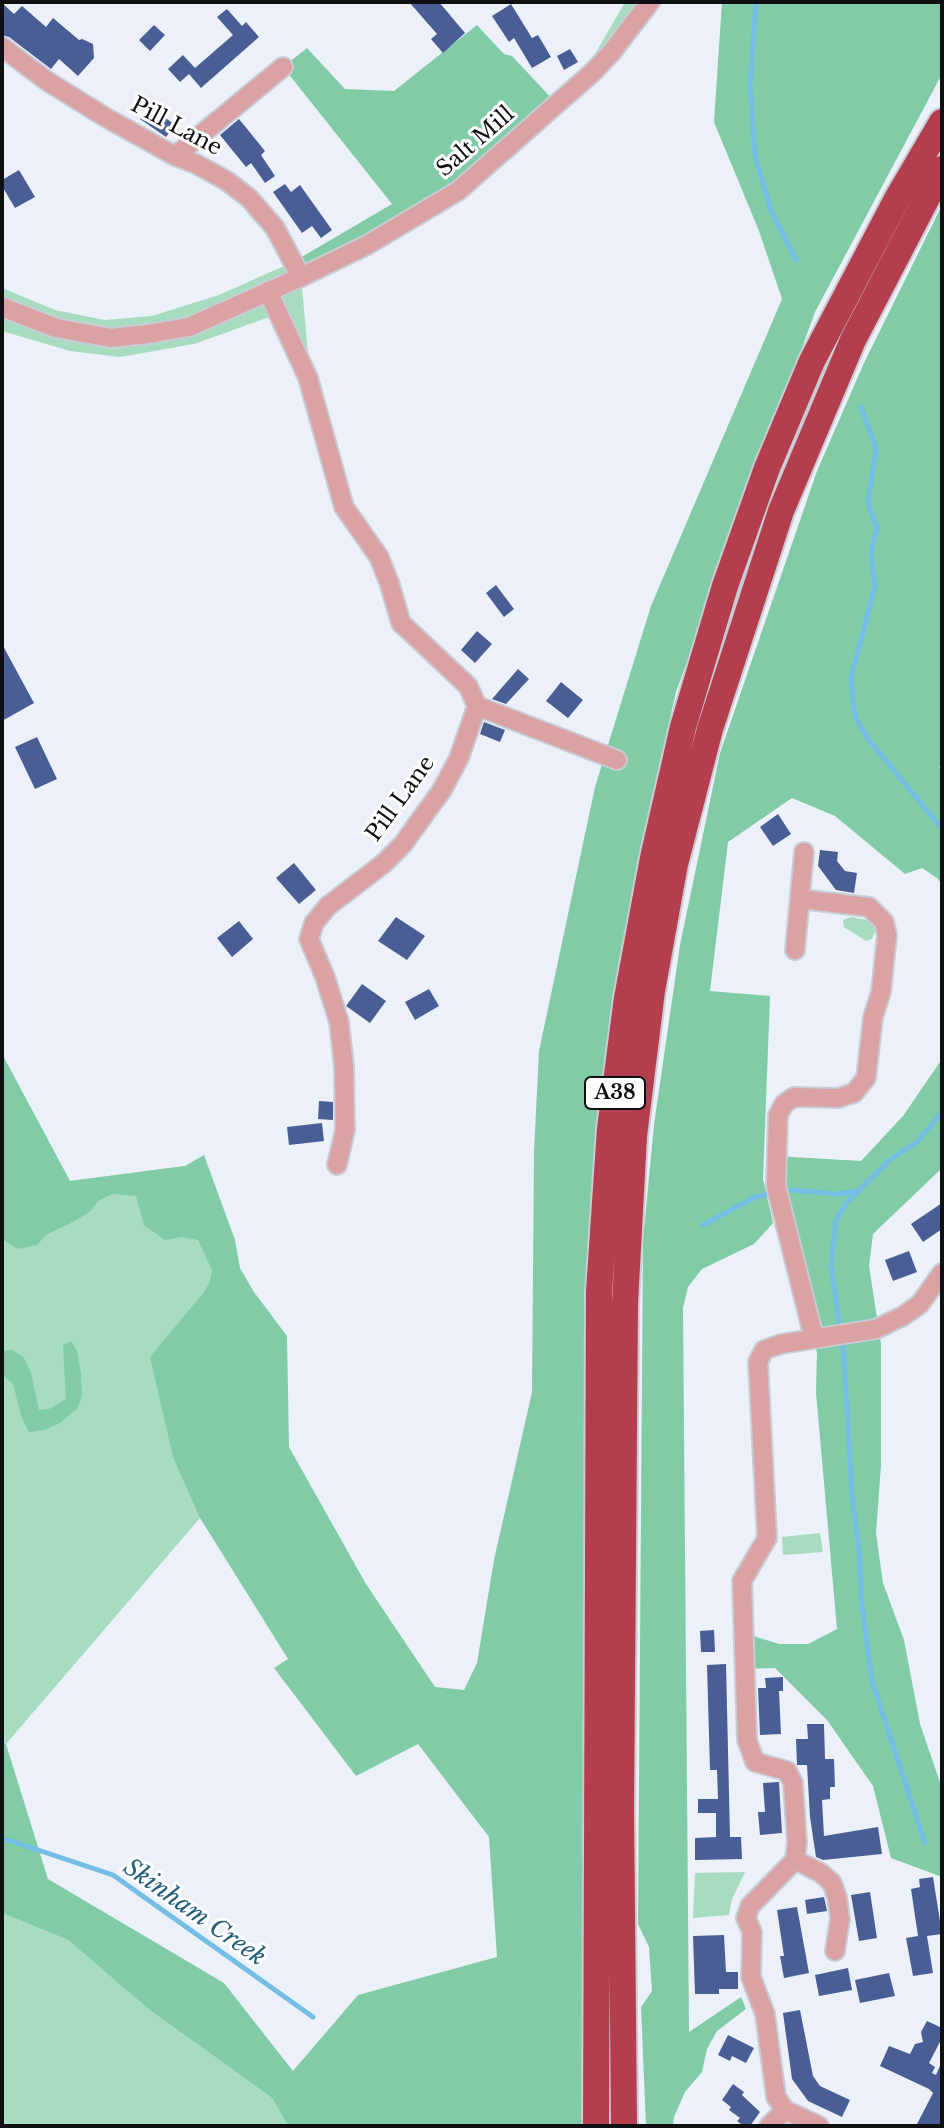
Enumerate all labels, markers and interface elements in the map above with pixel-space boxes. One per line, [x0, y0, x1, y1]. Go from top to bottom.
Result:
street label: Pill Lane [126, 92, 226, 162]
street label: Salt Mill [432, 101, 520, 183]
street label: Pill Lane [361, 751, 441, 847]
road number: A38 [585, 1077, 645, 1109]
water label: Skinham Creek [117, 1853, 271, 1973]

